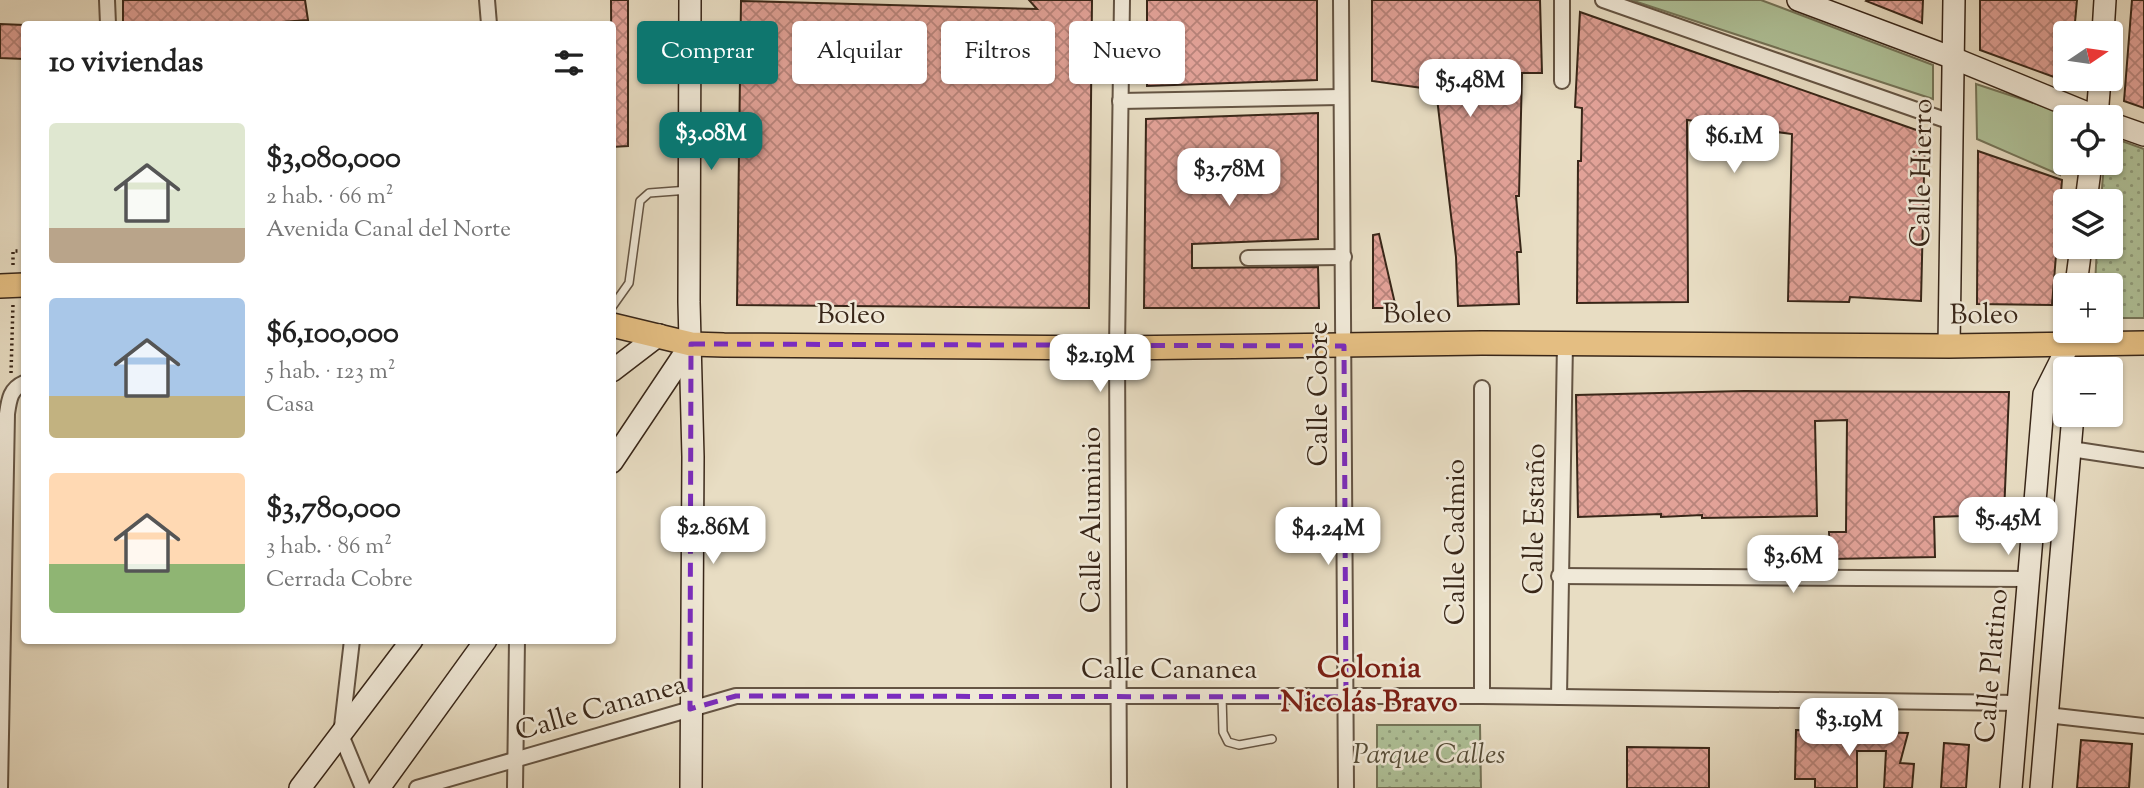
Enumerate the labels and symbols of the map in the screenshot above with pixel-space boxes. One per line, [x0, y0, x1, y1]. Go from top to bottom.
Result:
north arrow [2053, 21, 2123, 91]
pin: $5.48M [1413, 60, 1527, 119]
street label: Calle Hierro [1902, 98, 1944, 248]
pin: $3.08M [654, 113, 768, 172]
pin: $6.1M [1685, 116, 1783, 175]
pin: $3.78M [1172, 148, 1286, 208]
street label: Boleo [1382, 294, 1452, 336]
street label: Boleo [1949, 295, 2019, 337]
street label: Boleo [817, 296, 885, 336]
street label: Calle Cobre [1300, 321, 1340, 467]
pin: $2.19M [1043, 334, 1157, 394]
street label: Calle Aluminio [1073, 427, 1113, 613]
street label: Calle Estaño [1515, 443, 1557, 595]
street label: Calle Cadmio [1437, 459, 1477, 625]
pin: $5.45M [1951, 498, 2065, 557]
pin: $2.86M [656, 506, 770, 566]
pin: $4.24M [1271, 508, 1385, 567]
pin: $3.6M [1744, 536, 1842, 595]
street label: Calle Platino [1966, 587, 2020, 745]
district label: Colonia Nicolás Bravo [1280, 648, 1458, 725]
street label: Calle Cananea [1081, 651, 1257, 691]
street label: Calle Cananea [511, 665, 691, 753]
pin: $3.19M [1792, 698, 1906, 758]
park label: Parque Calles [1353, 736, 1505, 776]

